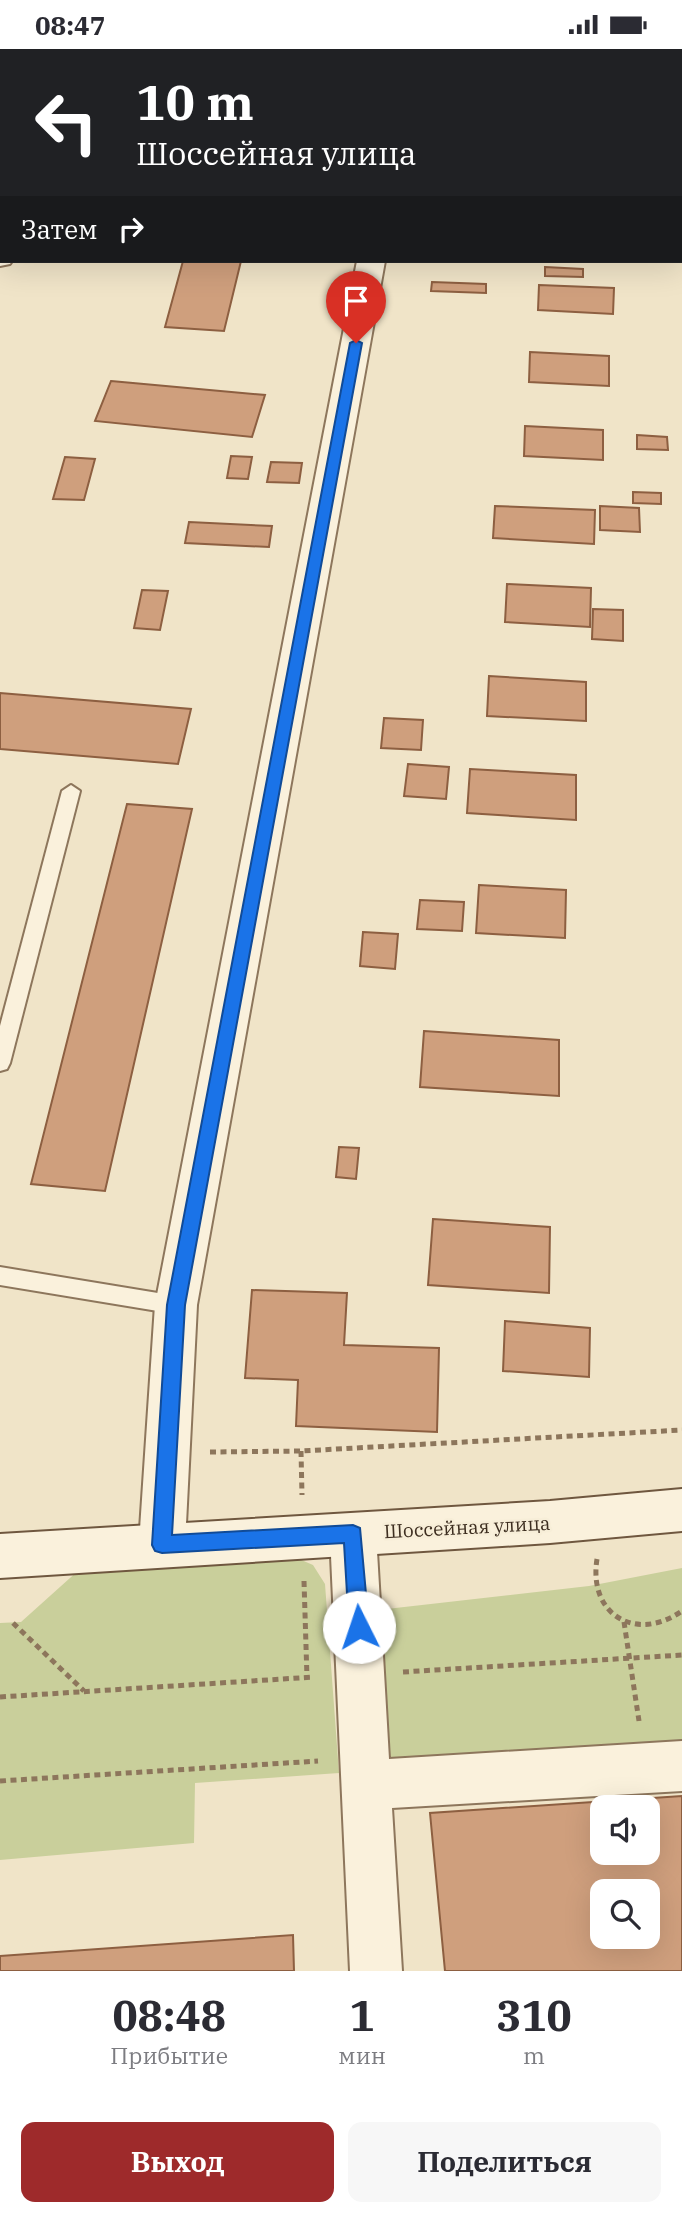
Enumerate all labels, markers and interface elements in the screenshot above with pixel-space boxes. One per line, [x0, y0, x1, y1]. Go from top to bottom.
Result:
text: 08:47 [35, 8, 105, 42]
text: 10 m [136, 70, 254, 133]
icon: left [21, 77, 112, 168]
text: Шоссейная улица [136, 132, 417, 174]
icon: right [112, 210, 150, 248]
text: Затем [21, 212, 98, 246]
pin [326, 271, 386, 343]
icon: arrive [337, 282, 375, 320]
street label: Шоссейная улица [383, 1511, 551, 1543]
position arrow [322, 1590, 396, 1664]
map controls [590, 1795, 660, 1949]
button: sound [590, 1795, 660, 1865]
button: search [590, 1879, 660, 1949]
text: 08:48 [112, 1988, 226, 2043]
text: 1 [350, 1988, 375, 2043]
text: 310 [496, 1988, 572, 2043]
text: Прибытие [110, 2040, 228, 2070]
text: мин [338, 2040, 386, 2070]
text: m [523, 2040, 545, 2070]
button: Выход [21, 2122, 334, 2202]
button: Поделиться [348, 2122, 661, 2202]

